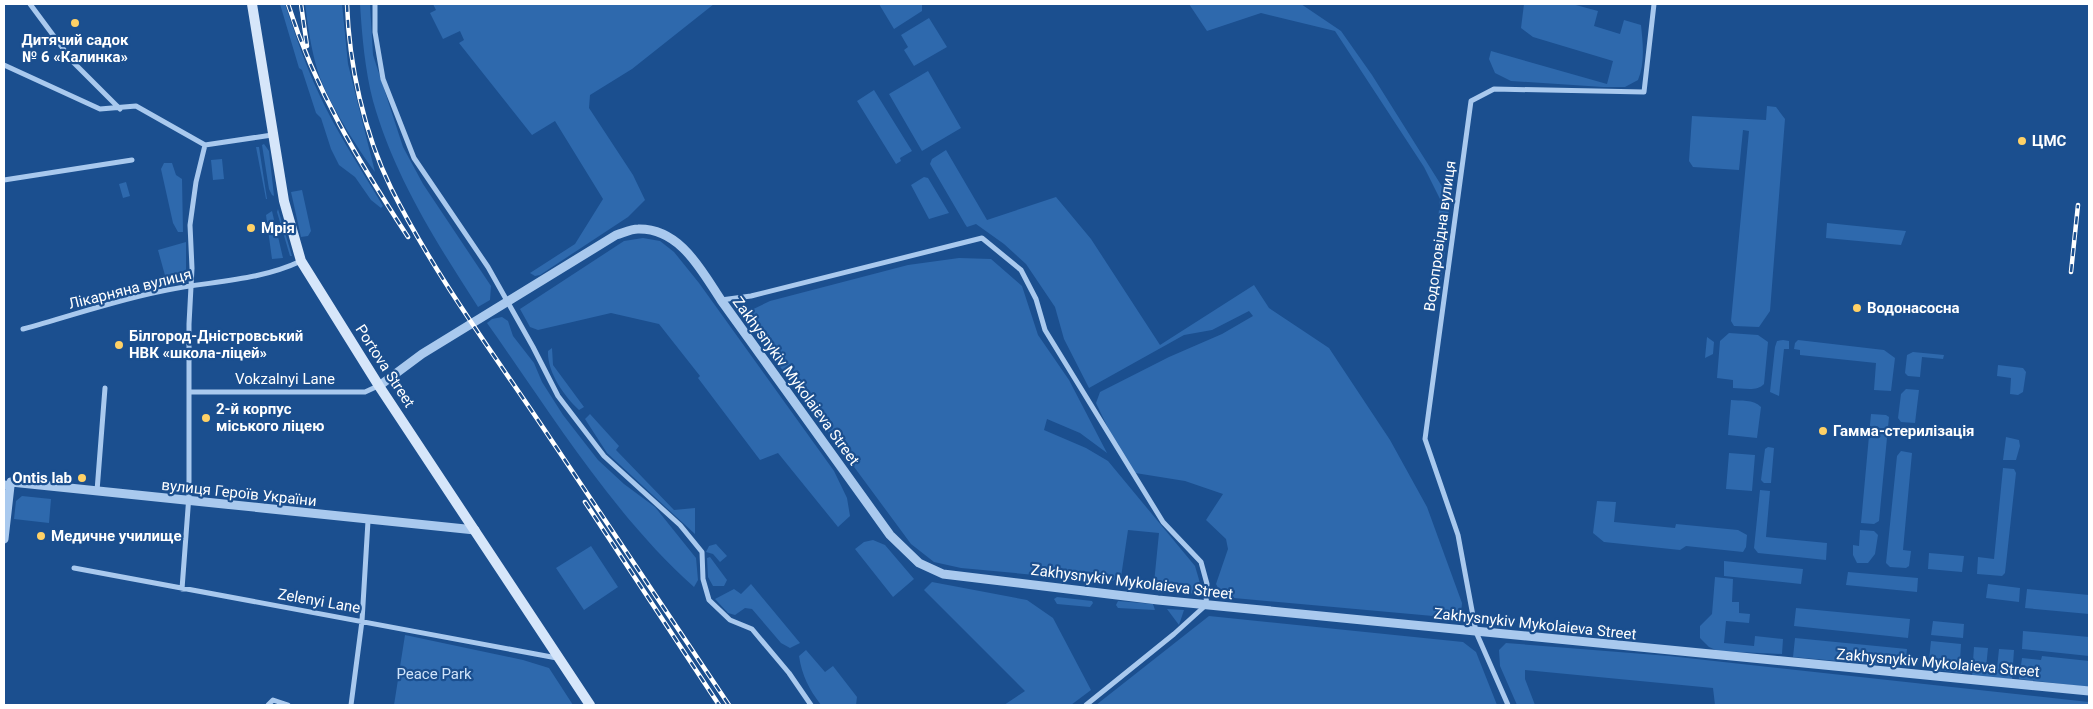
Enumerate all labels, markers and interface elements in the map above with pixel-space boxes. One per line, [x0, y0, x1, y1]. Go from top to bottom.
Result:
marker: Дитячий садок № 6 «Калинка» [69, 17, 81, 29]
place label: Дитячий садок № 6 «Калинка» [22, 31, 129, 66]
place label: ЦМС [2032, 132, 2067, 150]
marker: ЦМС [2016, 135, 2028, 147]
street label: Водопровідна вулиця [1420, 159, 1460, 313]
place label: Мрія [261, 219, 295, 237]
marker: Мрія [245, 222, 257, 234]
street label: Лікарняна вулиця [67, 265, 193, 313]
street label: Zakhysnykiv Mykolaieva Street [729, 293, 863, 469]
place label: Водонасосна [1867, 299, 1960, 317]
marker: Водонасосна [1851, 302, 1863, 314]
street label: Portova Street [352, 321, 419, 411]
place label: Білгород-Дністровський НВК «школа-ліцей» [129, 327, 303, 362]
marker: Білгород-Дністровський НВК «школа-ліцей» [113, 339, 125, 351]
street label: Vokzalnyi Lane [235, 370, 335, 388]
place label: 2-й корпус міського ліцею [216, 400, 324, 435]
marker: 2-й корпус міського ліцею [200, 412, 212, 424]
place label: Гамма-стерилізація [1833, 422, 1975, 440]
marker: Гамма-стерилізація [1817, 425, 1829, 437]
place label: Ontis lab [12, 469, 72, 487]
marker: Ontis lab [76, 472, 88, 484]
street label: вулиця Героїв України [161, 476, 317, 510]
place label: Медичне училище [51, 527, 182, 545]
marker: Медичне училище [35, 530, 47, 542]
street label: Zakhysnykiv Mykolaieva Street [1030, 561, 1234, 603]
street label: Zelenyi Lane [276, 585, 362, 617]
street label: Zakhysnykiv Mykolaieva Street [1433, 604, 1637, 644]
street label: Zakhysnykiv Mykolaieva Street [1836, 645, 2040, 681]
park label: Peace Park [396, 665, 472, 683]

